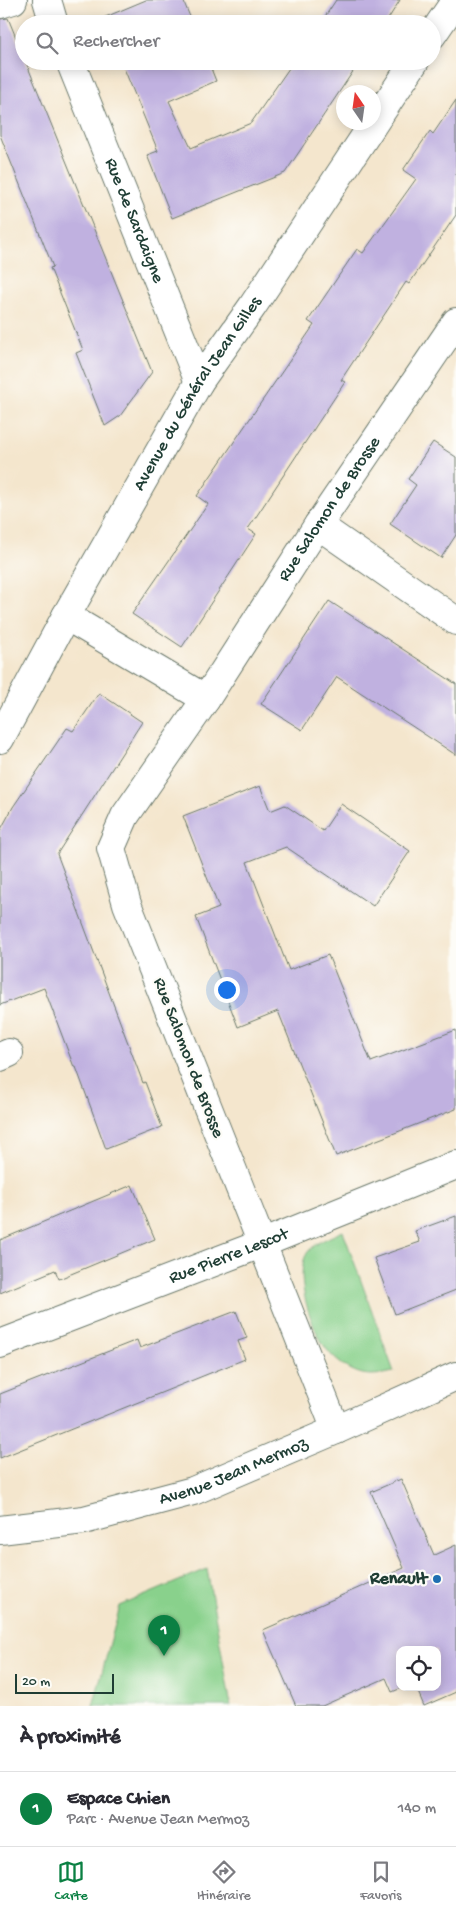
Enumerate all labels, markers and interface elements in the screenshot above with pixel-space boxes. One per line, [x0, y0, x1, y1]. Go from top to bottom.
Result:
search box [15, 15, 441, 70]
icon: search [33, 29, 61, 57]
text: Rechercher [73, 31, 159, 54]
north arrow [336, 85, 381, 130]
street label: Rue de Sardaigne [100, 155, 169, 287]
street label: Avenue du Général Jean Gilles [129, 292, 267, 495]
street label: Rue Salomon de Brosse [274, 432, 386, 586]
street label: Rue Salomon de Brosse [148, 975, 228, 1142]
your location [214, 977, 240, 1003]
street label: Rue Pierre Lescot [166, 1223, 293, 1289]
street label: Avenue Jean Mermoz [157, 1432, 312, 1510]
place label: Renault [369, 1569, 429, 1590]
marker: Renault [431, 1573, 443, 1585]
pin: 1 [148, 1615, 180, 1656]
map controls [396, 1646, 441, 1691]
button: locate [396, 1646, 441, 1691]
scale bar [15, 1671, 114, 1694]
text: 20 m [22, 1674, 50, 1691]
text: À proximité [20, 1726, 121, 1751]
text: Espace Chien [67, 1788, 170, 1811]
text: 1 [33, 1800, 39, 1819]
text: 140 m [398, 1800, 436, 1819]
text: Parc · Avenue Jean Mermoz [67, 1811, 249, 1830]
tab: Carte [55, 1858, 88, 1905]
tab: Itinéraire [197, 1858, 251, 1905]
tab: Favoris [360, 1858, 401, 1905]

